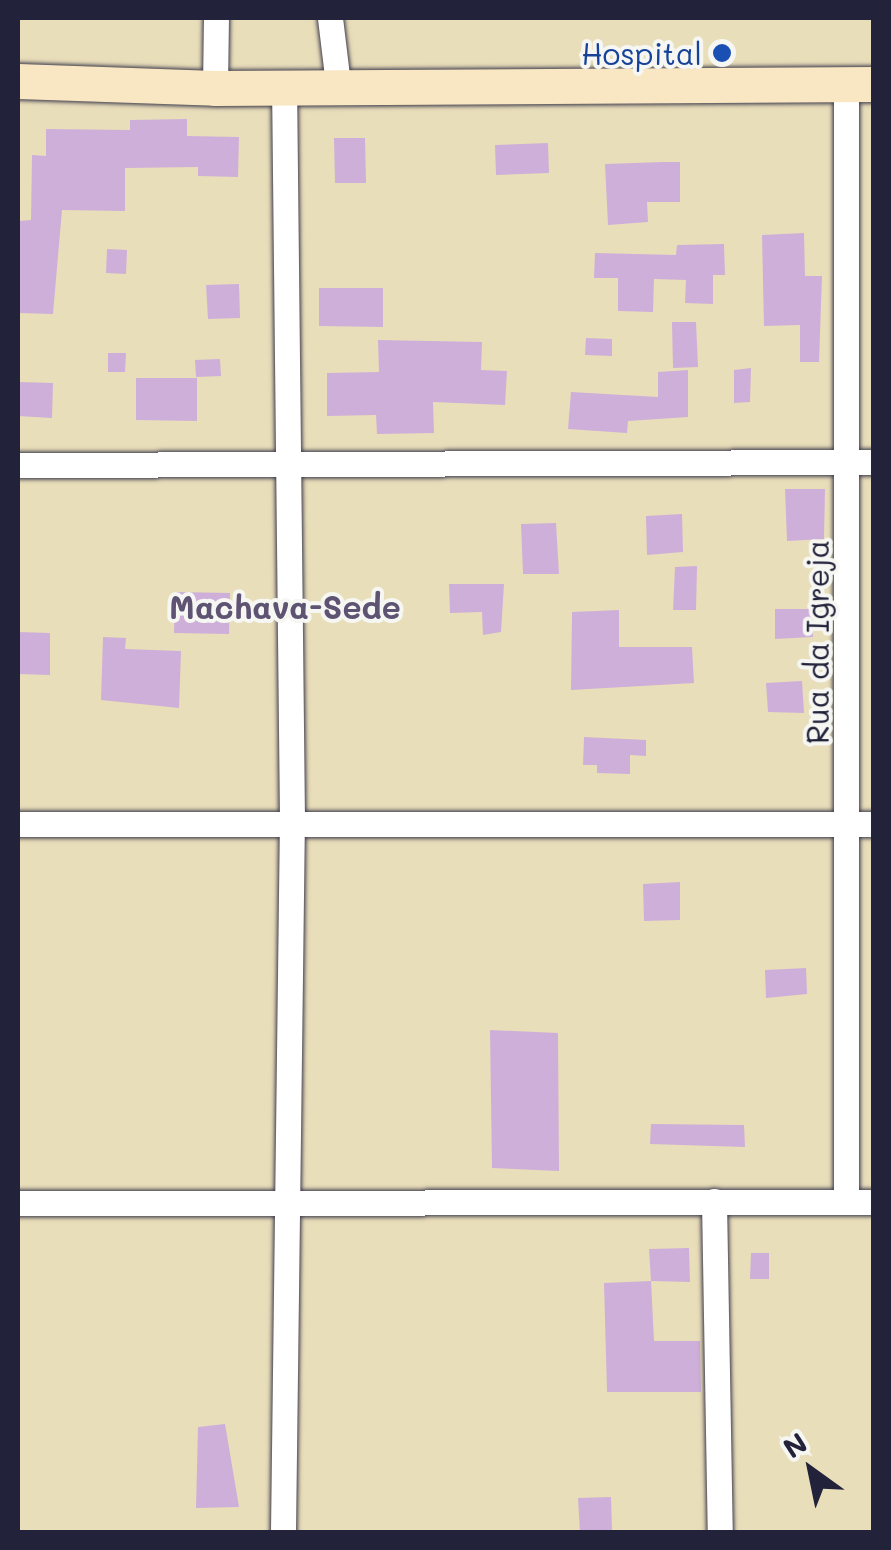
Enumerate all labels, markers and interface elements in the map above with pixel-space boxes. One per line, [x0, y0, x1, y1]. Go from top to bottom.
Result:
place label: Hospital [581, 35, 702, 71]
marker: Hospital [711, 42, 733, 64]
street label: Rua da Igreja [799, 540, 835, 744]
district label: Machava-Sede [169, 587, 401, 625]
north arrow [761, 1420, 861, 1520]
text: N [776, 1424, 813, 1466]

